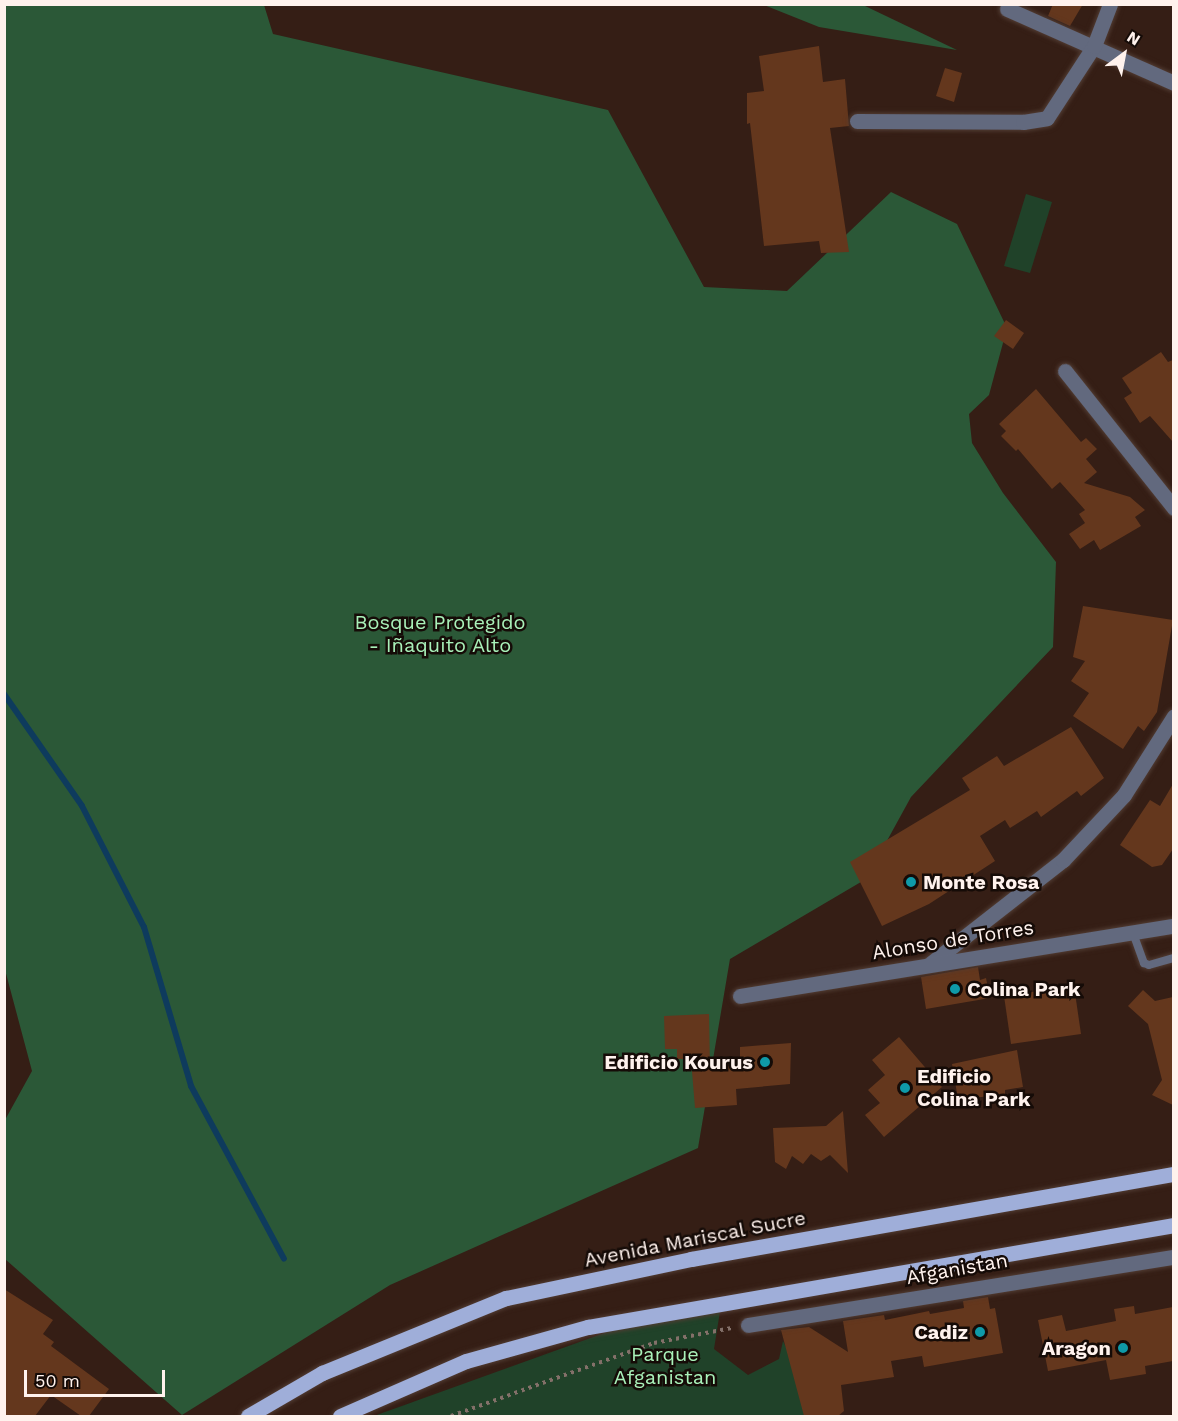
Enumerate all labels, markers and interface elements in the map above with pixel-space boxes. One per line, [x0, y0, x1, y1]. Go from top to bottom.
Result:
north arrow [1094, 24, 1154, 84]
text: N [1124, 27, 1144, 50]
park label: Bosque Protegido - Iñaquito Alto [354, 611, 526, 658]
place label: Monte Rosa [923, 870, 1039, 894]
marker: Monte Rosa [904, 875, 918, 889]
street label: Alonso de Torres [870, 915, 1036, 965]
place label: Colina Park [967, 977, 1081, 1001]
marker: Colina Park [948, 982, 962, 996]
place label: Edificio Kourus [604, 1050, 753, 1074]
marker: Edificio Kourus [758, 1055, 772, 1069]
place label: Edificio Colina Park [917, 1064, 1031, 1111]
marker: Edificio Colina Park [898, 1081, 912, 1095]
street label: Avenida Mariscal Sucre [582, 1206, 808, 1272]
street label: Afganistan [904, 1248, 1010, 1290]
place label: Cadiz [914, 1320, 968, 1344]
marker: Cadiz [973, 1325, 987, 1339]
place label: Aragon [1042, 1336, 1111, 1360]
marker: Aragon [1116, 1341, 1130, 1355]
park label: Parque Afganistan [614, 1342, 716, 1389]
scale bar [27, 1358, 168, 1396]
text: 50 m [35, 1370, 80, 1391]

